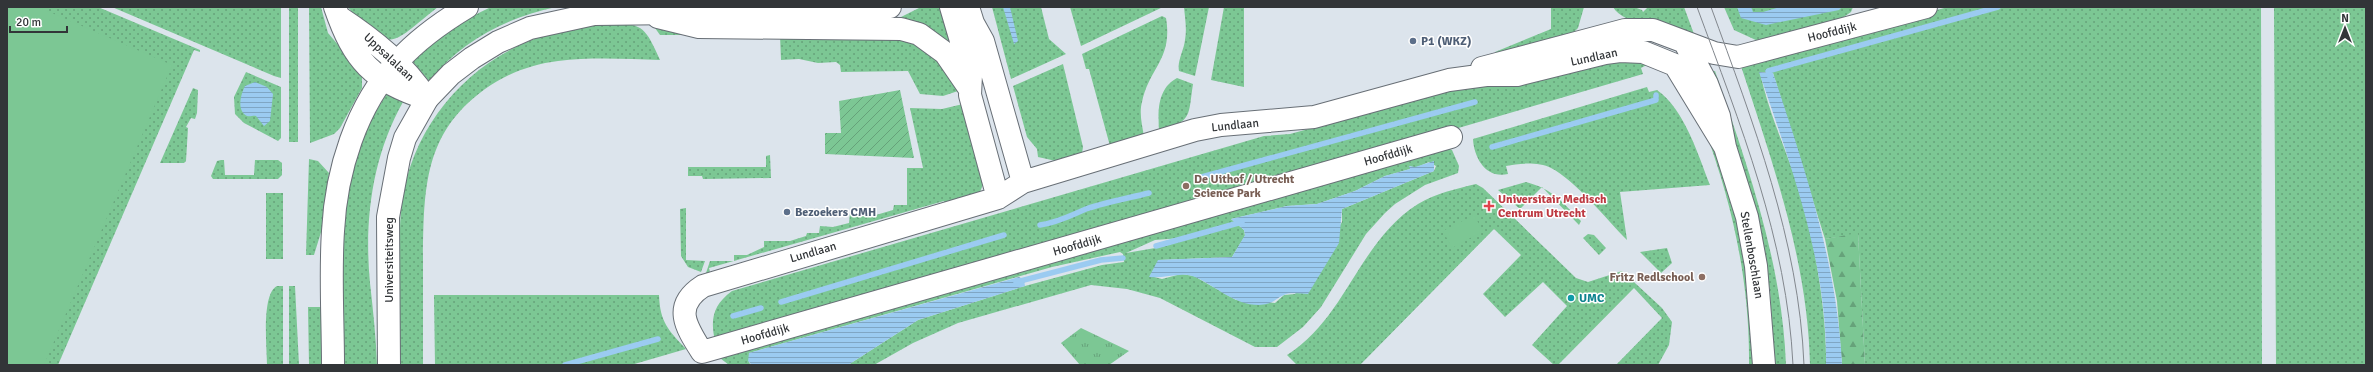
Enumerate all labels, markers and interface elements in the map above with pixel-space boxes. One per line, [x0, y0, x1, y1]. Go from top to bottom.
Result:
scale bar [10, 8, 67, 34]
north arrow [2325, 8, 2365, 48]
text: N [2341, 12, 2349, 25]
text: 20 m [16, 15, 41, 30]
street label: Hoofddijk [1806, 19, 1858, 46]
street label: Uppsalalaan [360, 30, 417, 85]
place label: P1 (WKZ) [1421, 34, 1471, 49]
marker: P1 (WKZ) [1408, 36, 1418, 46]
street label: Lundlaan [1569, 45, 1619, 70]
street label: Lundlaan [1211, 116, 1260, 135]
street label: Hoofddijk [1362, 141, 1414, 170]
place label: De Uithof / Utrecht Science Park [1194, 172, 1295, 201]
marker: De Uithof / Utrecht Science Park [1181, 181, 1191, 191]
place label: Universitair Medisch Centrum Utrecht [1498, 192, 1607, 221]
marker: Universitair Medisch Centrum Utrecht [1483, 200, 1495, 212]
place label: Bezoekers CMH [795, 205, 876, 220]
marker: Bezoekers CMH [782, 207, 792, 217]
street label: Stellenboschlaan [1736, 210, 1767, 300]
street label: Universiteitsweg [382, 217, 397, 303]
street label: Hoofddijk [1051, 231, 1103, 260]
street label: Lundlaan [788, 239, 838, 266]
place label: Fritz Redlschool [1609, 270, 1694, 285]
marker: Fritz Redlschool [1697, 272, 1707, 282]
place label: UMC [1579, 291, 1605, 306]
marker: UMC [1566, 293, 1576, 303]
street label: Hoofddijk [739, 320, 791, 349]

